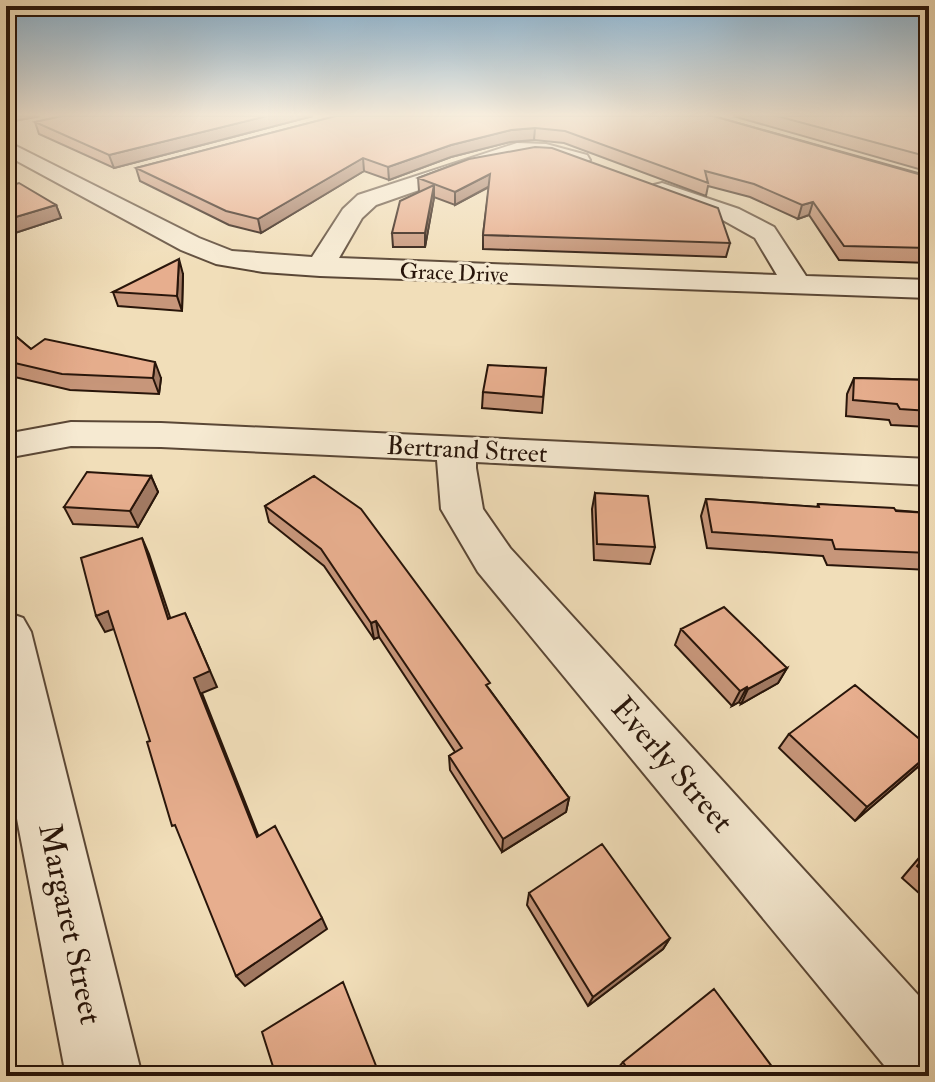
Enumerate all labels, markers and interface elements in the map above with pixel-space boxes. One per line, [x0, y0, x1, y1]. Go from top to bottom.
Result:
street label: Grace Drive [399, 257, 509, 289]
street label: Bertrand Street [386, 430, 548, 470]
street label: Everly Street [602, 689, 742, 841]
street label: Margaret Street [29, 820, 111, 1028]

